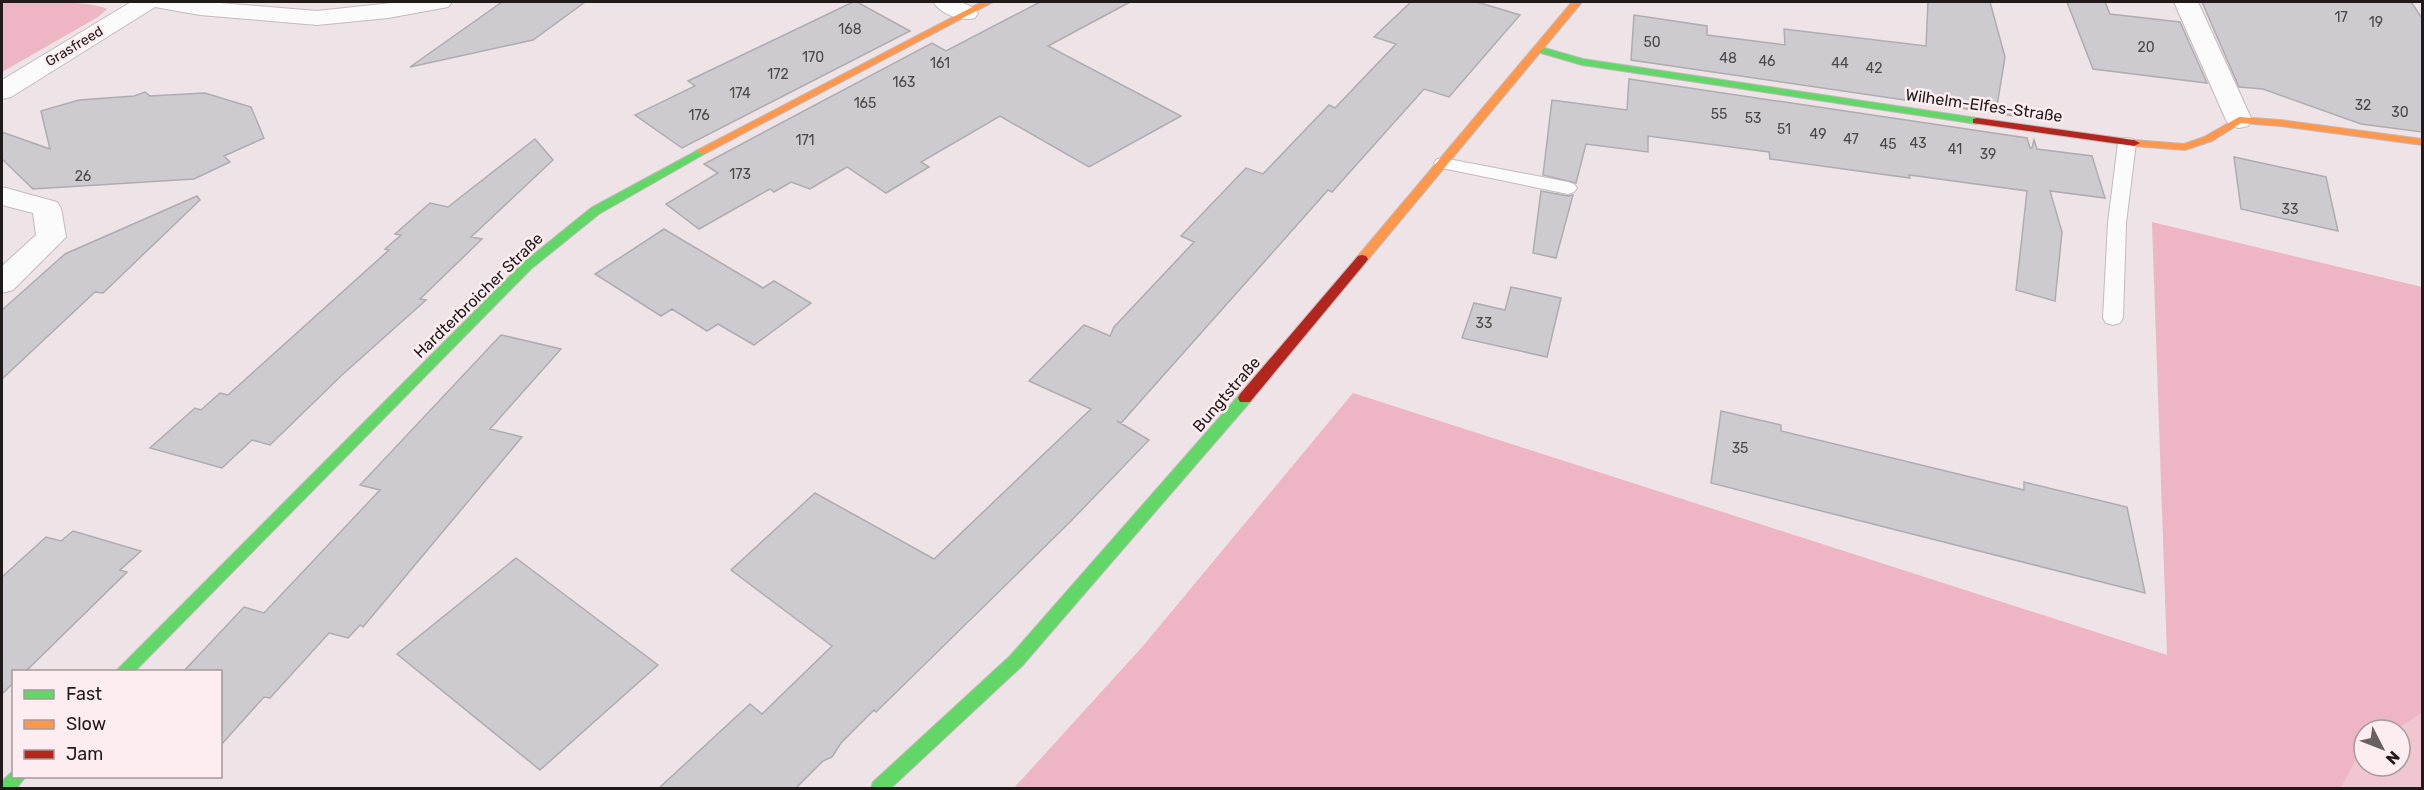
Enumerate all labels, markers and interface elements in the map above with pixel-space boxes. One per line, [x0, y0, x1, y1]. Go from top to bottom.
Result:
house number: 17 [2334, 9, 2348, 26]
house number: 19 [2369, 14, 2383, 31]
house number: 168 [838, 21, 862, 38]
street label: Grasfreed [42, 23, 106, 70]
house number: 50 [1643, 34, 1661, 51]
house number: 20 [2137, 39, 2155, 56]
house number: 170 [802, 49, 824, 66]
house number: 48 [1719, 50, 1737, 67]
house number: 46 [1758, 53, 1776, 70]
house number: 161 [930, 55, 950, 72]
house number: 44 [1831, 55, 1849, 72]
house number: 42 [1866, 60, 1882, 77]
house number: 172 [767, 66, 789, 83]
house number: 163 [893, 74, 915, 91]
house number: 174 [729, 85, 751, 102]
street label: Wilhelm-Elfes-Straße [1904, 85, 2064, 126]
house number: 165 [854, 95, 876, 112]
house number: 32 [2355, 97, 2371, 114]
house number: 30 [2391, 104, 2409, 121]
house number: 55 [1711, 106, 1727, 123]
house number: 176 [688, 107, 710, 124]
house number: 53 [1745, 110, 1761, 127]
house number: 51 [1777, 121, 1791, 138]
house number: 49 [1810, 126, 1826, 143]
house number: 47 [1843, 131, 1859, 148]
house number: 171 [795, 132, 815, 149]
house number: 43 [1909, 135, 1927, 152]
house number: 45 [1879, 136, 1897, 153]
house number: 41 [1948, 141, 1962, 158]
house number: 39 [1980, 146, 1996, 163]
house number: 173 [729, 166, 751, 183]
house number: 26 [75, 168, 91, 185]
house number: 33 [2282, 201, 2298, 218]
street label: Hardterbroicher Straße [410, 229, 547, 362]
house number: 33 [1476, 315, 1492, 332]
street label: Bungtstraße [1189, 353, 1264, 436]
house number: 35 [1732, 440, 1748, 457]
legend [12, 670, 222, 778]
text: Fast [66, 683, 102, 705]
text: Slow [66, 713, 106, 735]
north arrow [2352, 718, 2412, 778]
text: Jam [66, 743, 103, 765]
text: N [2382, 747, 2404, 768]

